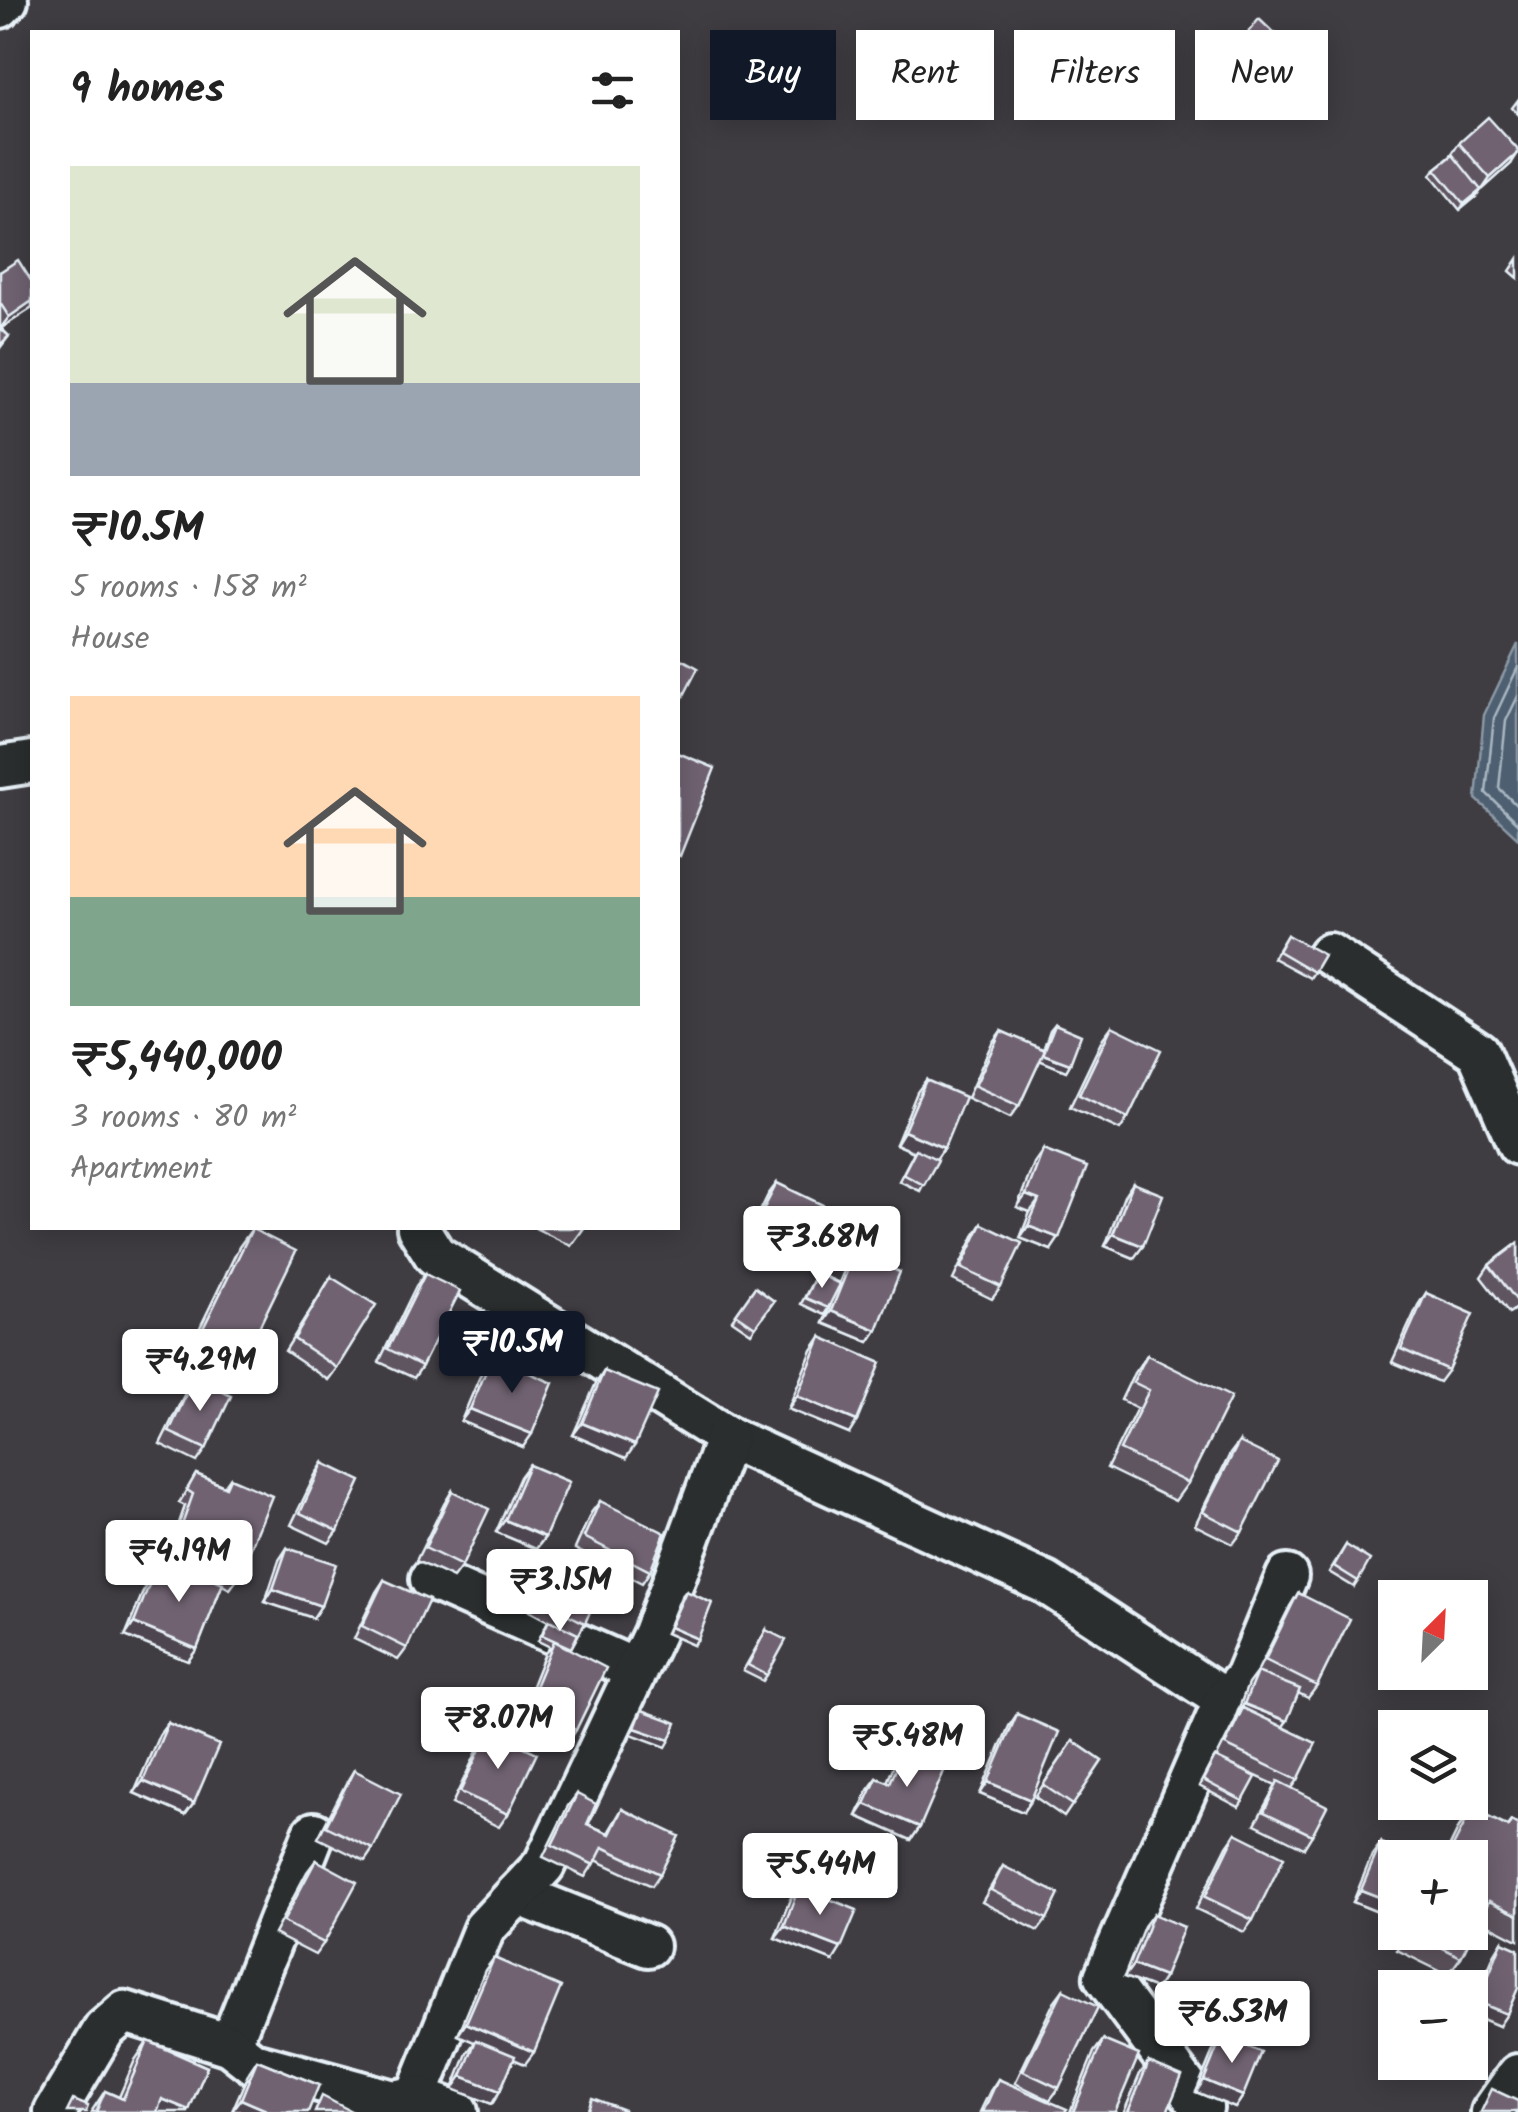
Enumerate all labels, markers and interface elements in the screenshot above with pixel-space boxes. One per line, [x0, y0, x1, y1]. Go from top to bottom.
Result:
chip: Buy [710, 30, 836, 120]
chip: Rent [856, 30, 994, 120]
chip: Filters [1014, 30, 1175, 120]
chip: New [1195, 30, 1328, 120]
text: 9 homes [70, 57, 225, 124]
icon: filters [585, 63, 640, 118]
icon: home [265, 231, 445, 411]
text: ₹10.5M [70, 496, 204, 563]
text: 5 rooms · 158 m² [70, 563, 307, 614]
text: House [70, 614, 149, 665]
icon: home [265, 761, 445, 941]
text: ₹5,440,000 [70, 1026, 282, 1093]
text: 3 rooms · 80 m² [70, 1093, 296, 1144]
text: Apartment [70, 1144, 212, 1195]
pin: ₹3.68M [741, 1206, 903, 1291]
text: ₹3.68M [765, 1213, 879, 1264]
pin: ₹10.5M [431, 1311, 593, 1396]
text: ₹10.5M [461, 1318, 563, 1369]
pin: ₹4.29M [119, 1329, 281, 1414]
text: ₹4.29M [144, 1336, 256, 1387]
pin: ₹4.19M [98, 1520, 260, 1605]
text: ₹4.19M [128, 1527, 230, 1578]
pin: ₹3.15M [479, 1549, 641, 1634]
text: ₹3.15M [509, 1556, 611, 1607]
north arrow [1378, 1580, 1488, 1690]
map controls [1378, 1580, 1488, 2080]
pin: ₹8.07M [417, 1687, 579, 1772]
text: ₹8.07M [443, 1694, 553, 1745]
pin: ₹5.48M [826, 1705, 988, 1790]
button: layers [1378, 1710, 1488, 1820]
text: ₹5.48M [851, 1712, 963, 1763]
pin: ₹5.44M [739, 1833, 901, 1918]
text: ₹5.44M [765, 1840, 875, 1891]
button: + [1378, 1840, 1488, 1950]
button: − [1378, 1970, 1488, 2080]
pin: ₹6.53M [1151, 1981, 1313, 2066]
text: ₹6.53M [1177, 1988, 1287, 2039]

